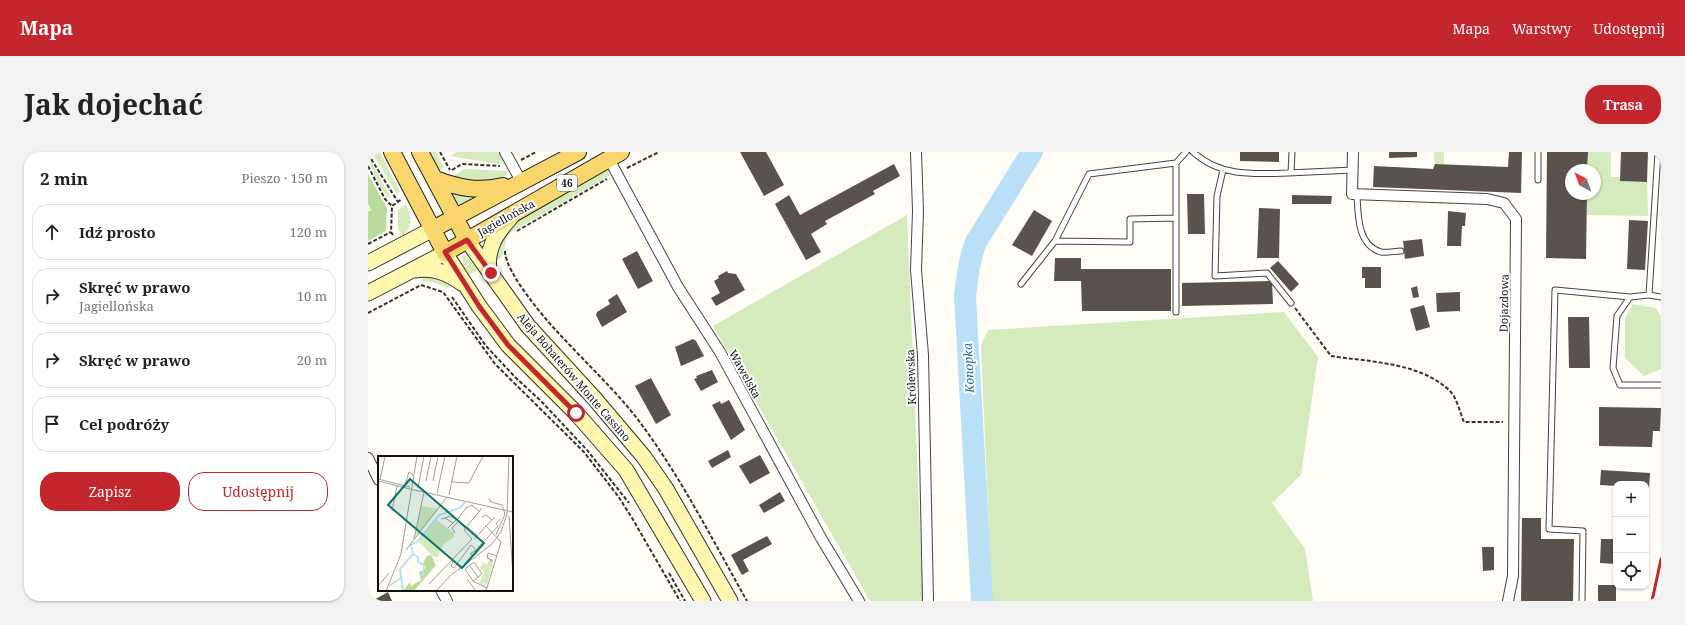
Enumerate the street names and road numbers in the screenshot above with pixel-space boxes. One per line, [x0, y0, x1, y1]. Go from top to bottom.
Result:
road number: 46 [557, 175, 577, 191]
street label: Jagiellońska [474, 196, 537, 240]
street label: Dojazdowa [1495, 274, 1512, 332]
street label: Aleja Bohaterów Monte Cassino [514, 309, 634, 444]
street label: Wawelska [726, 347, 765, 401]
street label: Królewska [902, 349, 919, 405]

